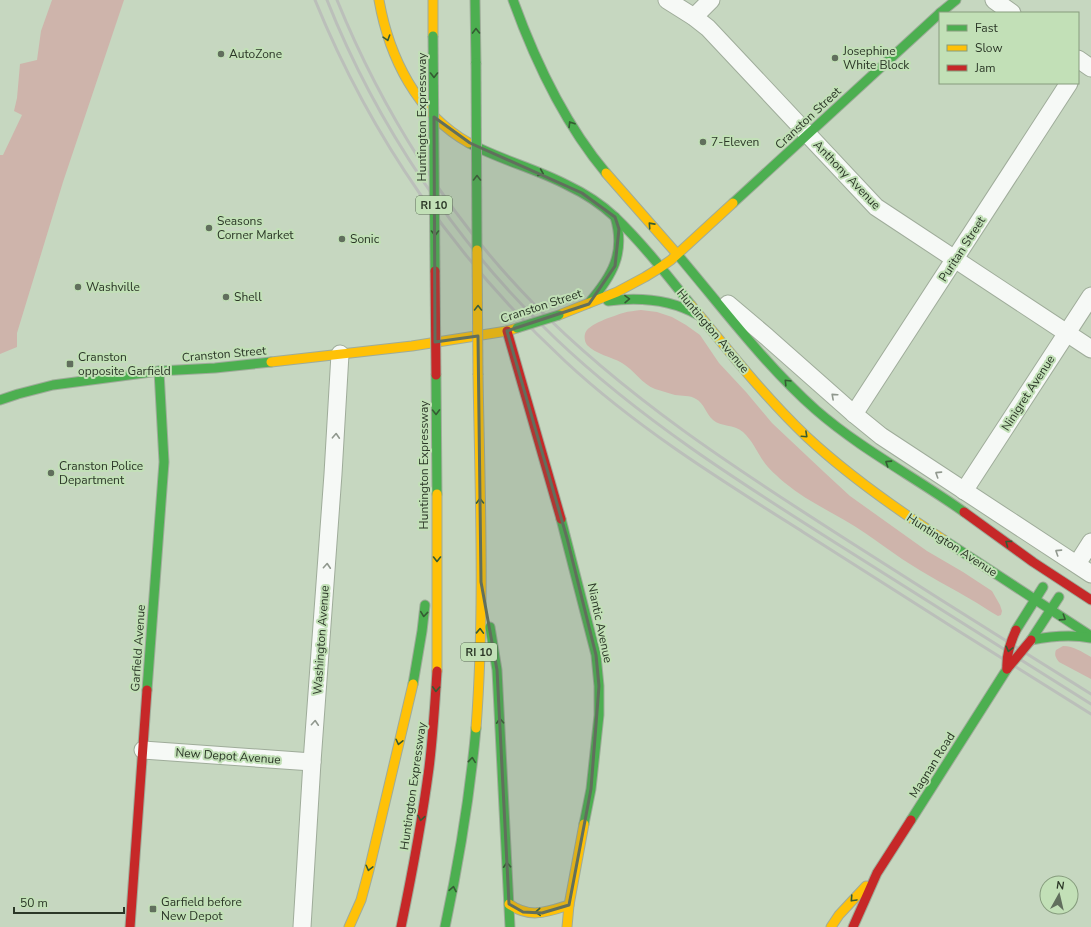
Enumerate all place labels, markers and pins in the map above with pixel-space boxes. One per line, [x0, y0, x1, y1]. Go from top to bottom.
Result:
place label: Josephine White Block [842, 43, 910, 73]
place label: AutoZone [229, 46, 282, 62]
marker: AutoZone [216, 49, 226, 59]
marker: Josephine White Block [830, 53, 840, 63]
place label: 7-Eleven [711, 134, 759, 150]
marker: 7-Eleven [698, 137, 708, 147]
place label: Seasons Corner Market [217, 213, 294, 243]
marker: Seasons Corner Market [204, 223, 214, 233]
place label: Sonic [350, 231, 380, 247]
marker: Sonic [337, 234, 347, 244]
place label: Washville [86, 279, 140, 295]
marker: Washville [73, 282, 83, 292]
place label: Shell [234, 289, 262, 305]
marker: Shell [221, 292, 231, 302]
place label: Cranston opposite Garfield [78, 349, 171, 379]
marker: Cranston opposite Garfield [65, 359, 75, 369]
place label: Cranston Police Department [59, 458, 143, 488]
marker: Cranston Police Department [46, 468, 56, 478]
place label: Garfield before New Depot [161, 894, 242, 924]
marker: Garfield before New Depot [148, 904, 158, 914]

